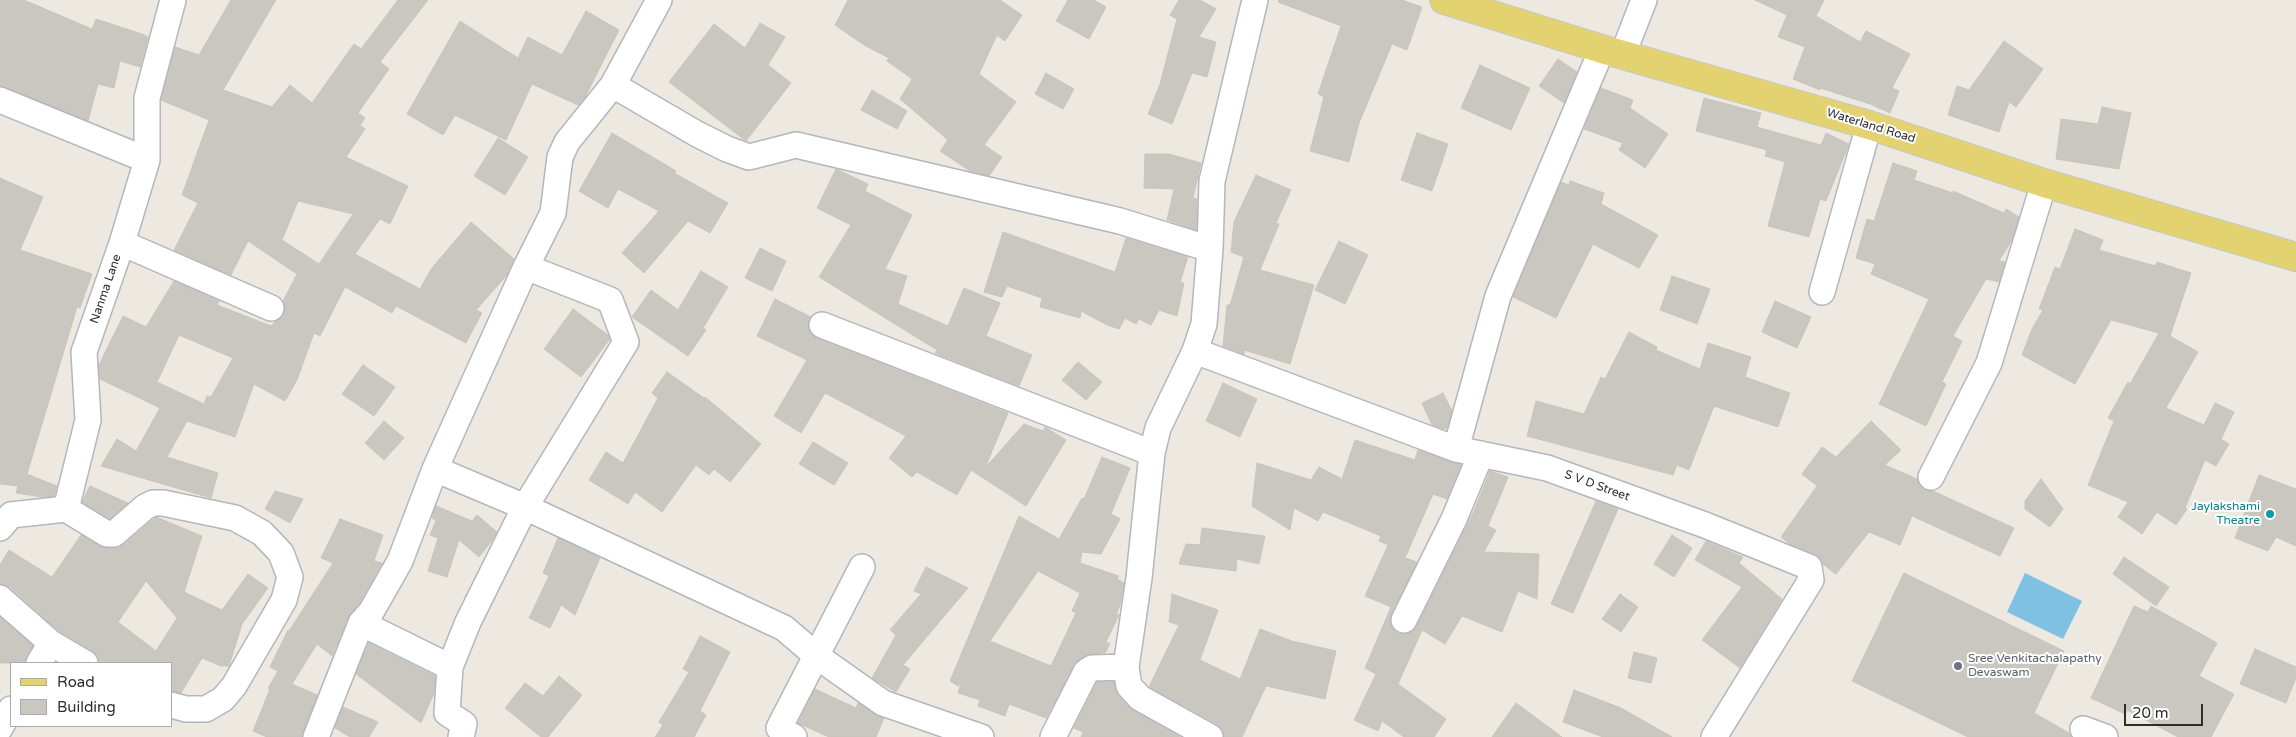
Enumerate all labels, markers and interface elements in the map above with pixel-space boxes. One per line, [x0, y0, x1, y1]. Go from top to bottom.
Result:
street label: Waterland Road [1825, 106, 1917, 146]
street label: Nanma Lane [87, 252, 125, 326]
street label: S V D Street [1562, 468, 1632, 504]
place label: Jaylakshami Theatre [2191, 500, 2260, 528]
marker: Jaylakshami Theatre [2264, 508, 2276, 520]
place label: Sree Venkitachalapathy Devaswam [1968, 652, 2102, 680]
marker: Sree Venkitachalapathy Devaswam [1952, 660, 1964, 672]
legend [10, 662, 172, 727]
text: Road [57, 673, 95, 691]
scale bar [2126, 694, 2205, 726]
text: Building [57, 698, 116, 716]
text: 20 m [2132, 704, 2169, 722]

